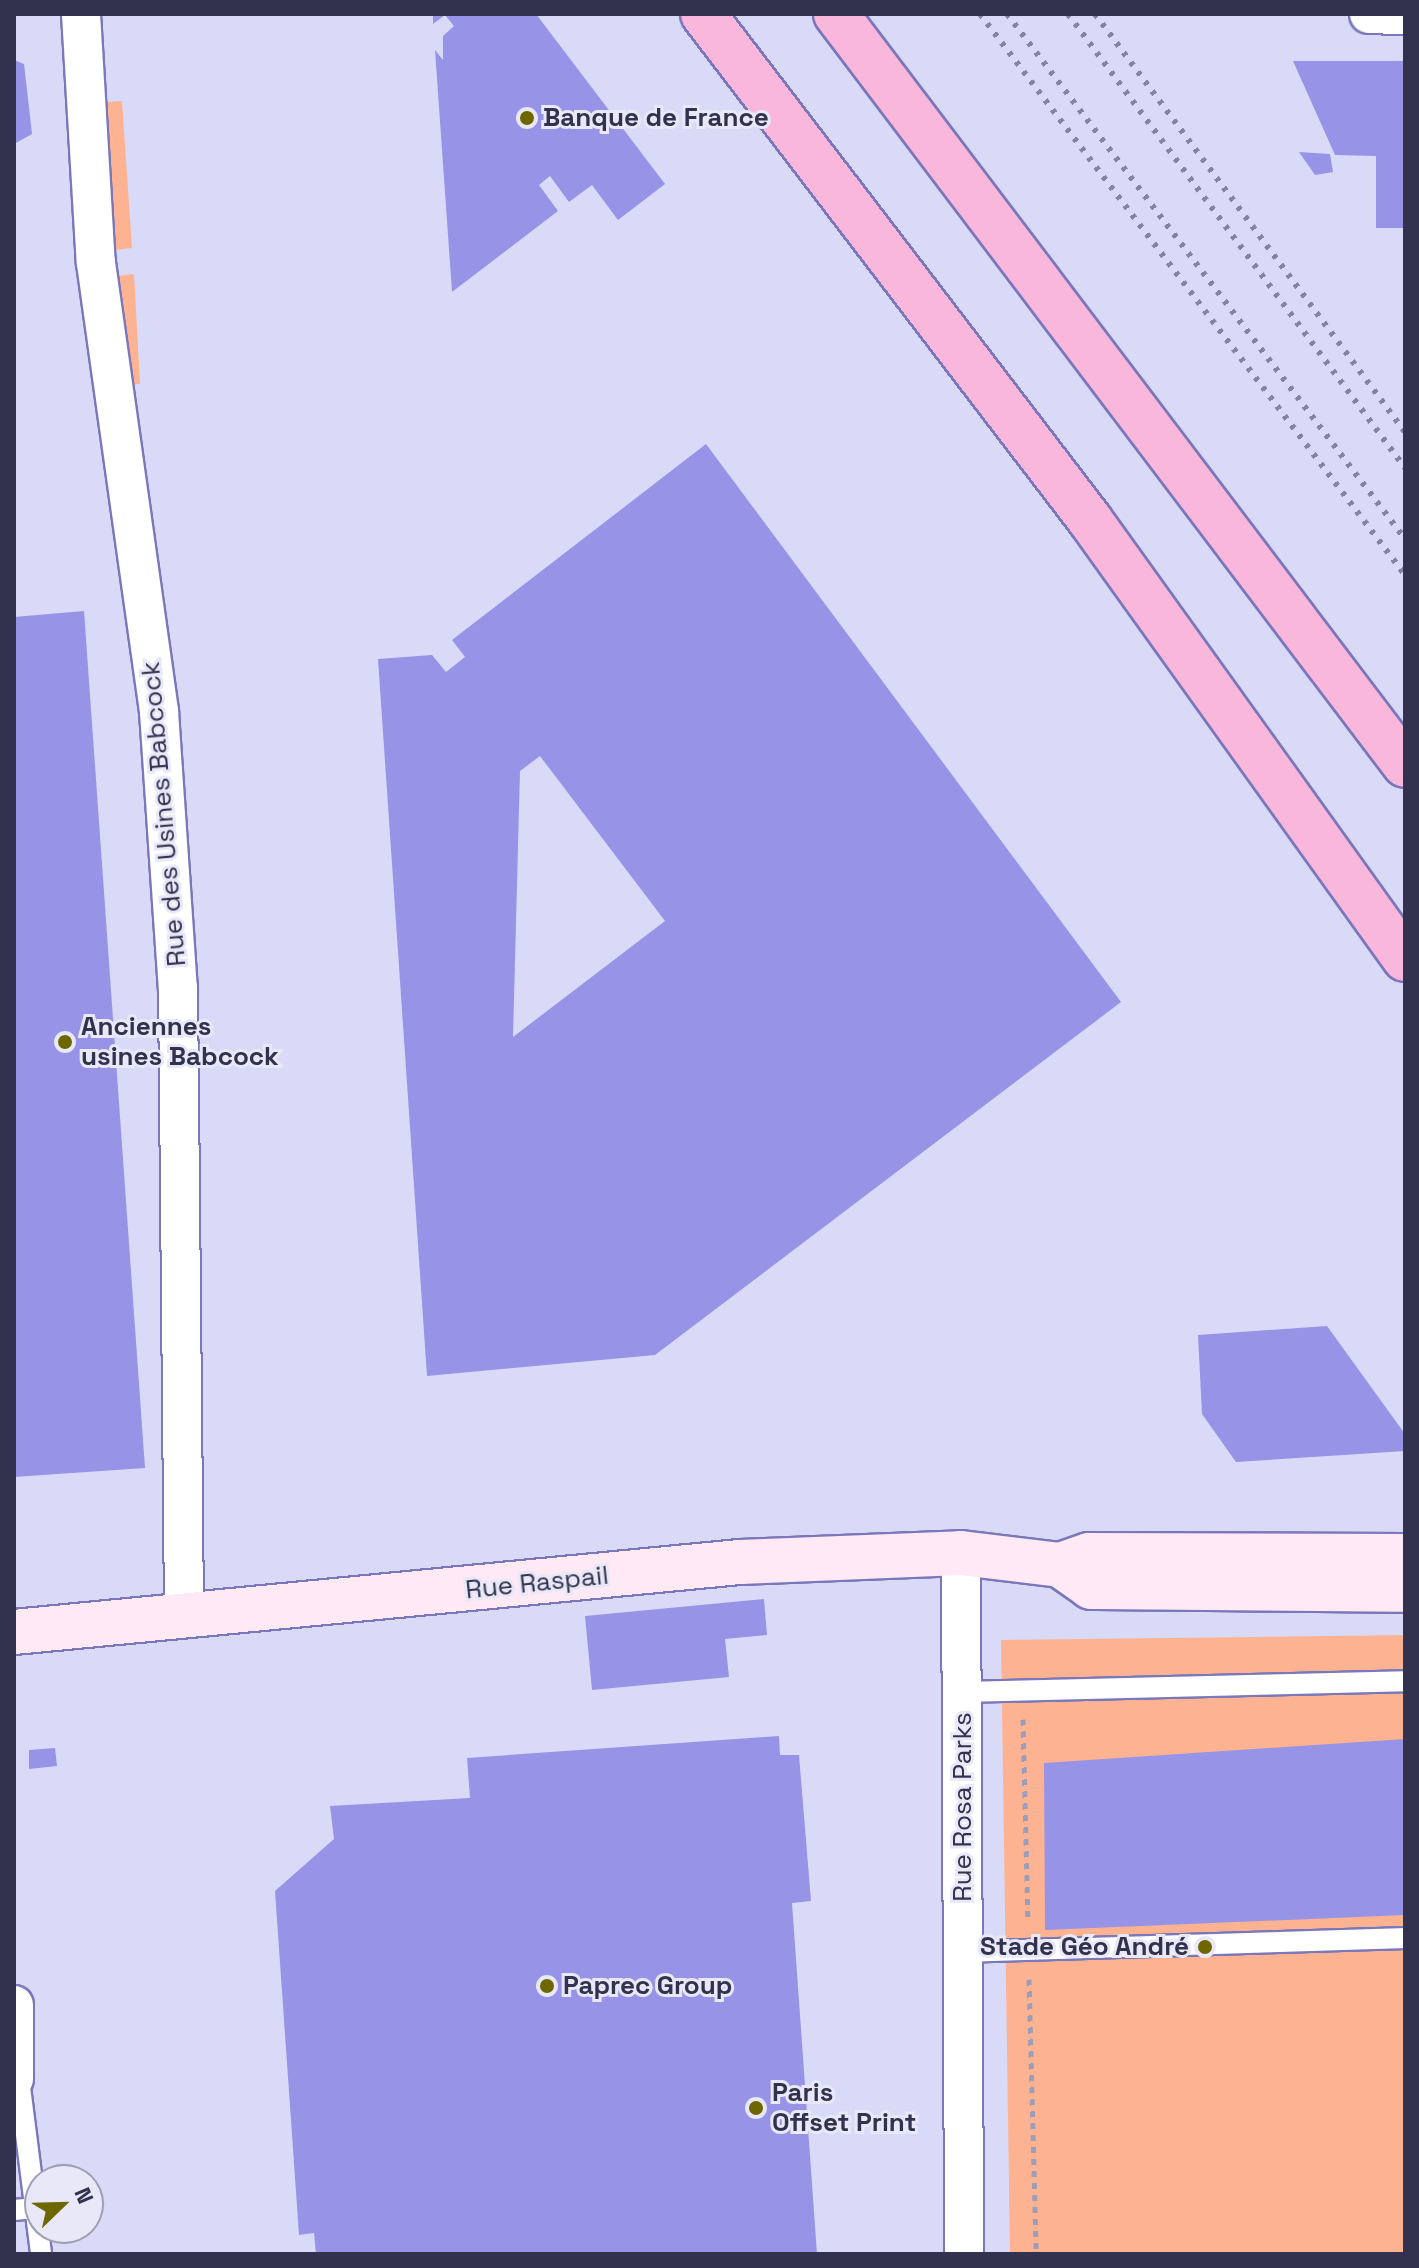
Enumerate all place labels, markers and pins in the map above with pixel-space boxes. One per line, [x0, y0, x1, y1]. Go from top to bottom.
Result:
place label: Banque de France [543, 102, 769, 134]
marker: Banque de France [518, 109, 536, 127]
place label: Anciennes usines Babcock [81, 1011, 279, 1072]
marker: Anciennes usines Babcock [56, 1033, 74, 1051]
place label: Stade Géo André [980, 1931, 1189, 1963]
marker: Stade Géo André [1196, 1938, 1214, 1956]
place label: Paprec Group [563, 1970, 732, 2002]
marker: Paprec Group [538, 1977, 556, 1995]
place label: Paris Offset Print [772, 2077, 916, 2138]
marker: Paris Offset Print [747, 2099, 765, 2117]

